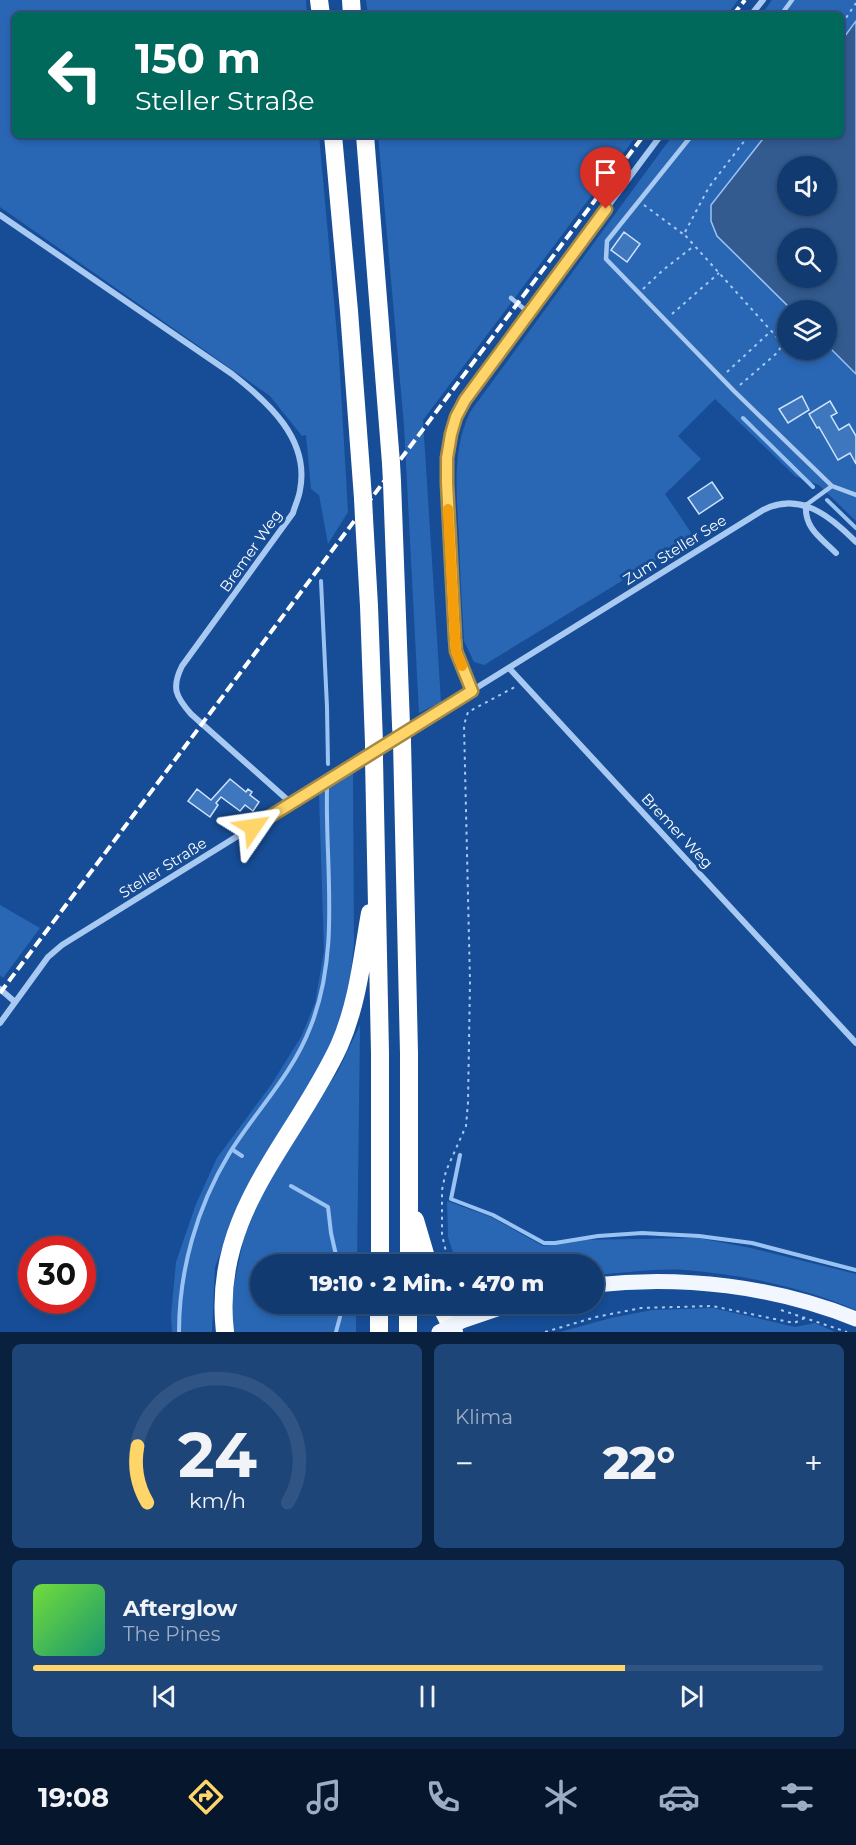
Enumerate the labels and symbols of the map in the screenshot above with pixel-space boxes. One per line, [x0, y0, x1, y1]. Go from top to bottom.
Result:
pin [580, 147, 631, 209]
street label: Bremer Weg [215, 506, 286, 596]
street label: Zum Steller See [620, 510, 730, 589]
street label: Bremer Weg [638, 789, 717, 872]
position arrow [221, 795, 285, 859]
street label: Steller Straße [115, 833, 210, 902]
speed limit sign: 30 [18, 1236, 96, 1314]

